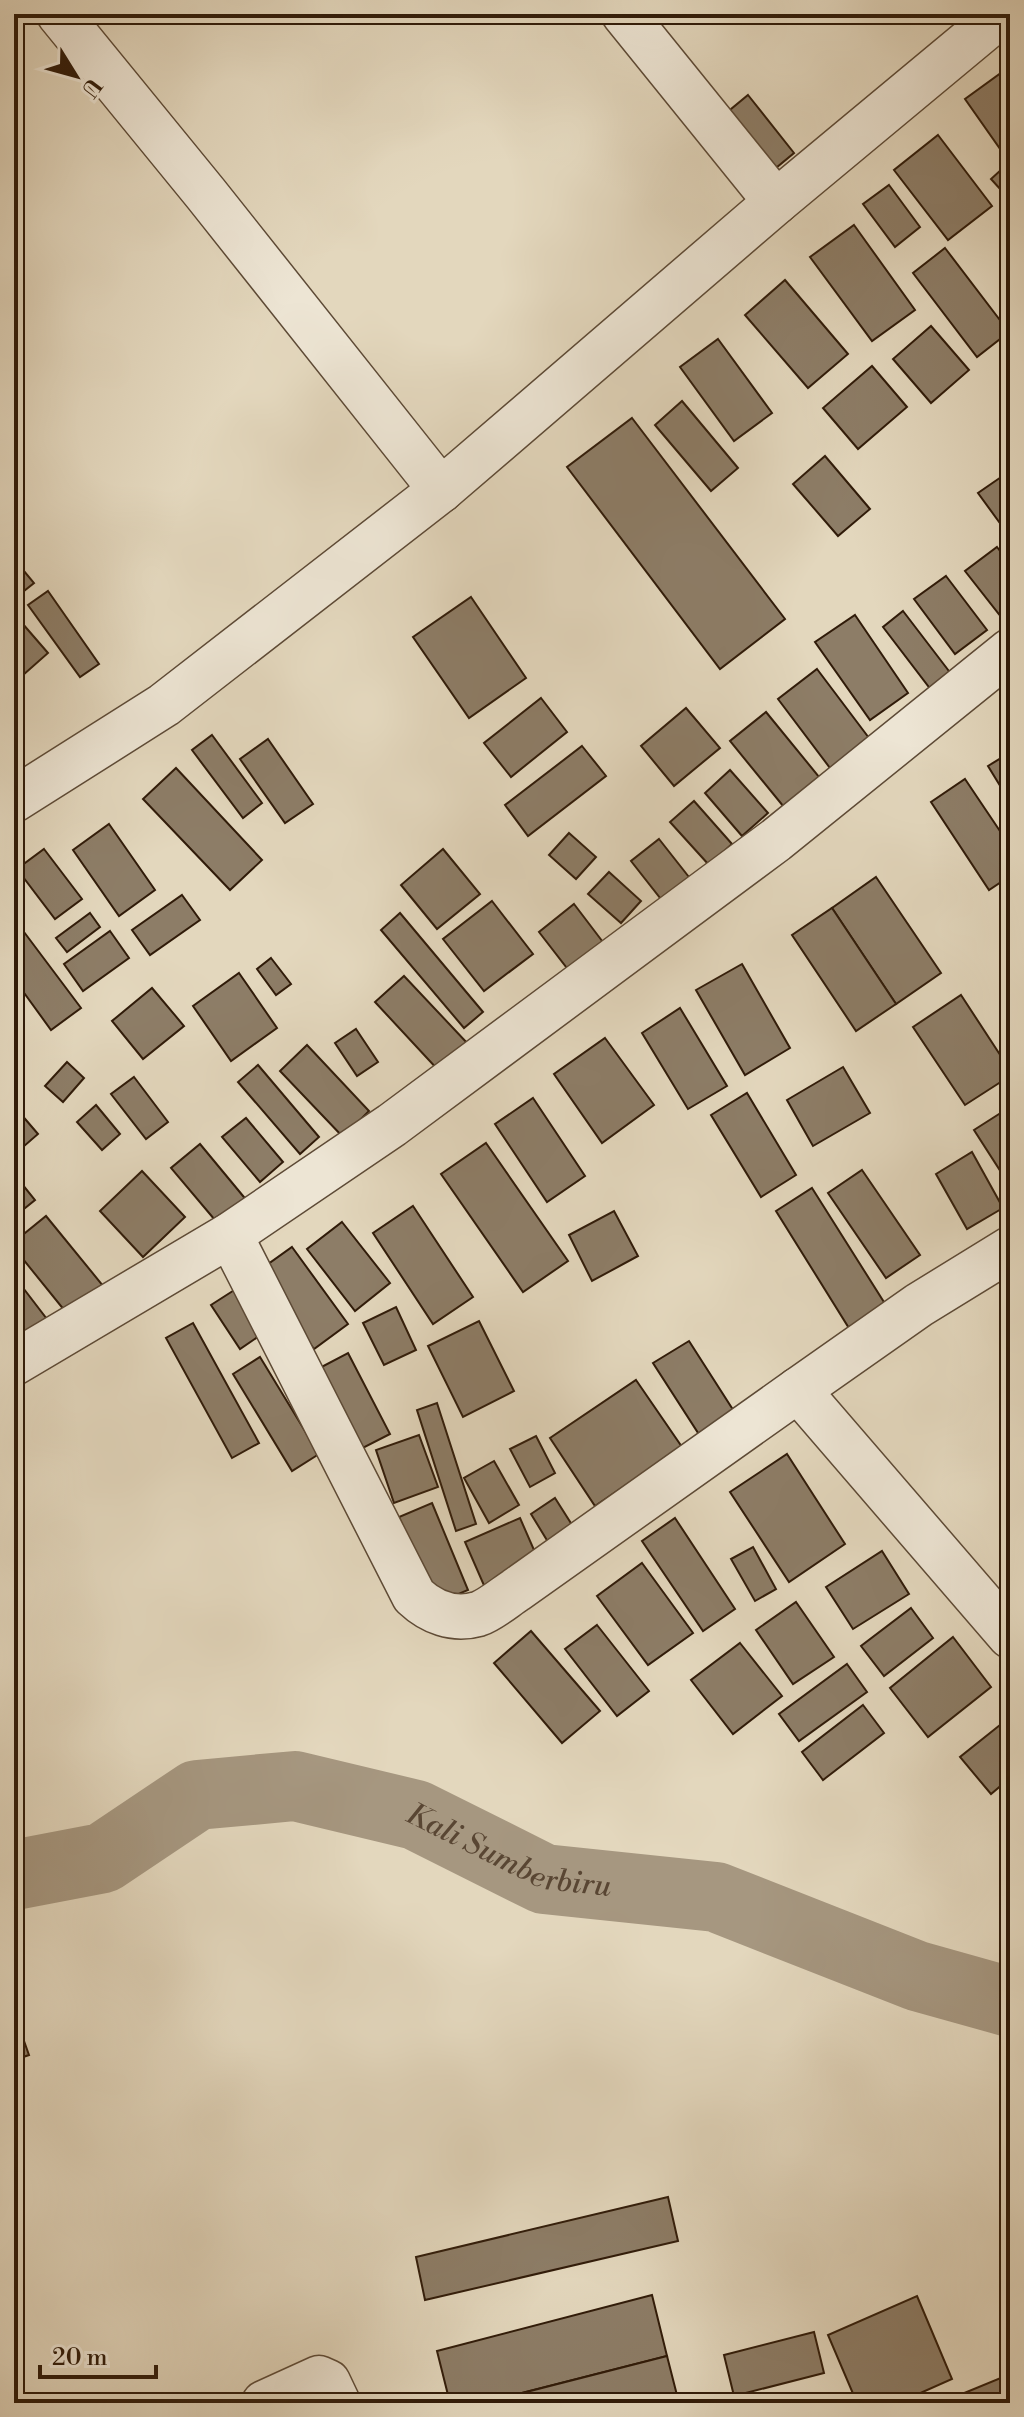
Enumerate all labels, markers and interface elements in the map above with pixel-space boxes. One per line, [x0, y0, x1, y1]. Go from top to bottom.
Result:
north arrow [36, 36, 116, 116]
text: U [75, 72, 107, 102]
water label: Kali Sumberbiru [400, 1795, 613, 1906]
scale bar [40, 2329, 156, 2379]
text: 20 m [52, 2343, 108, 2373]

